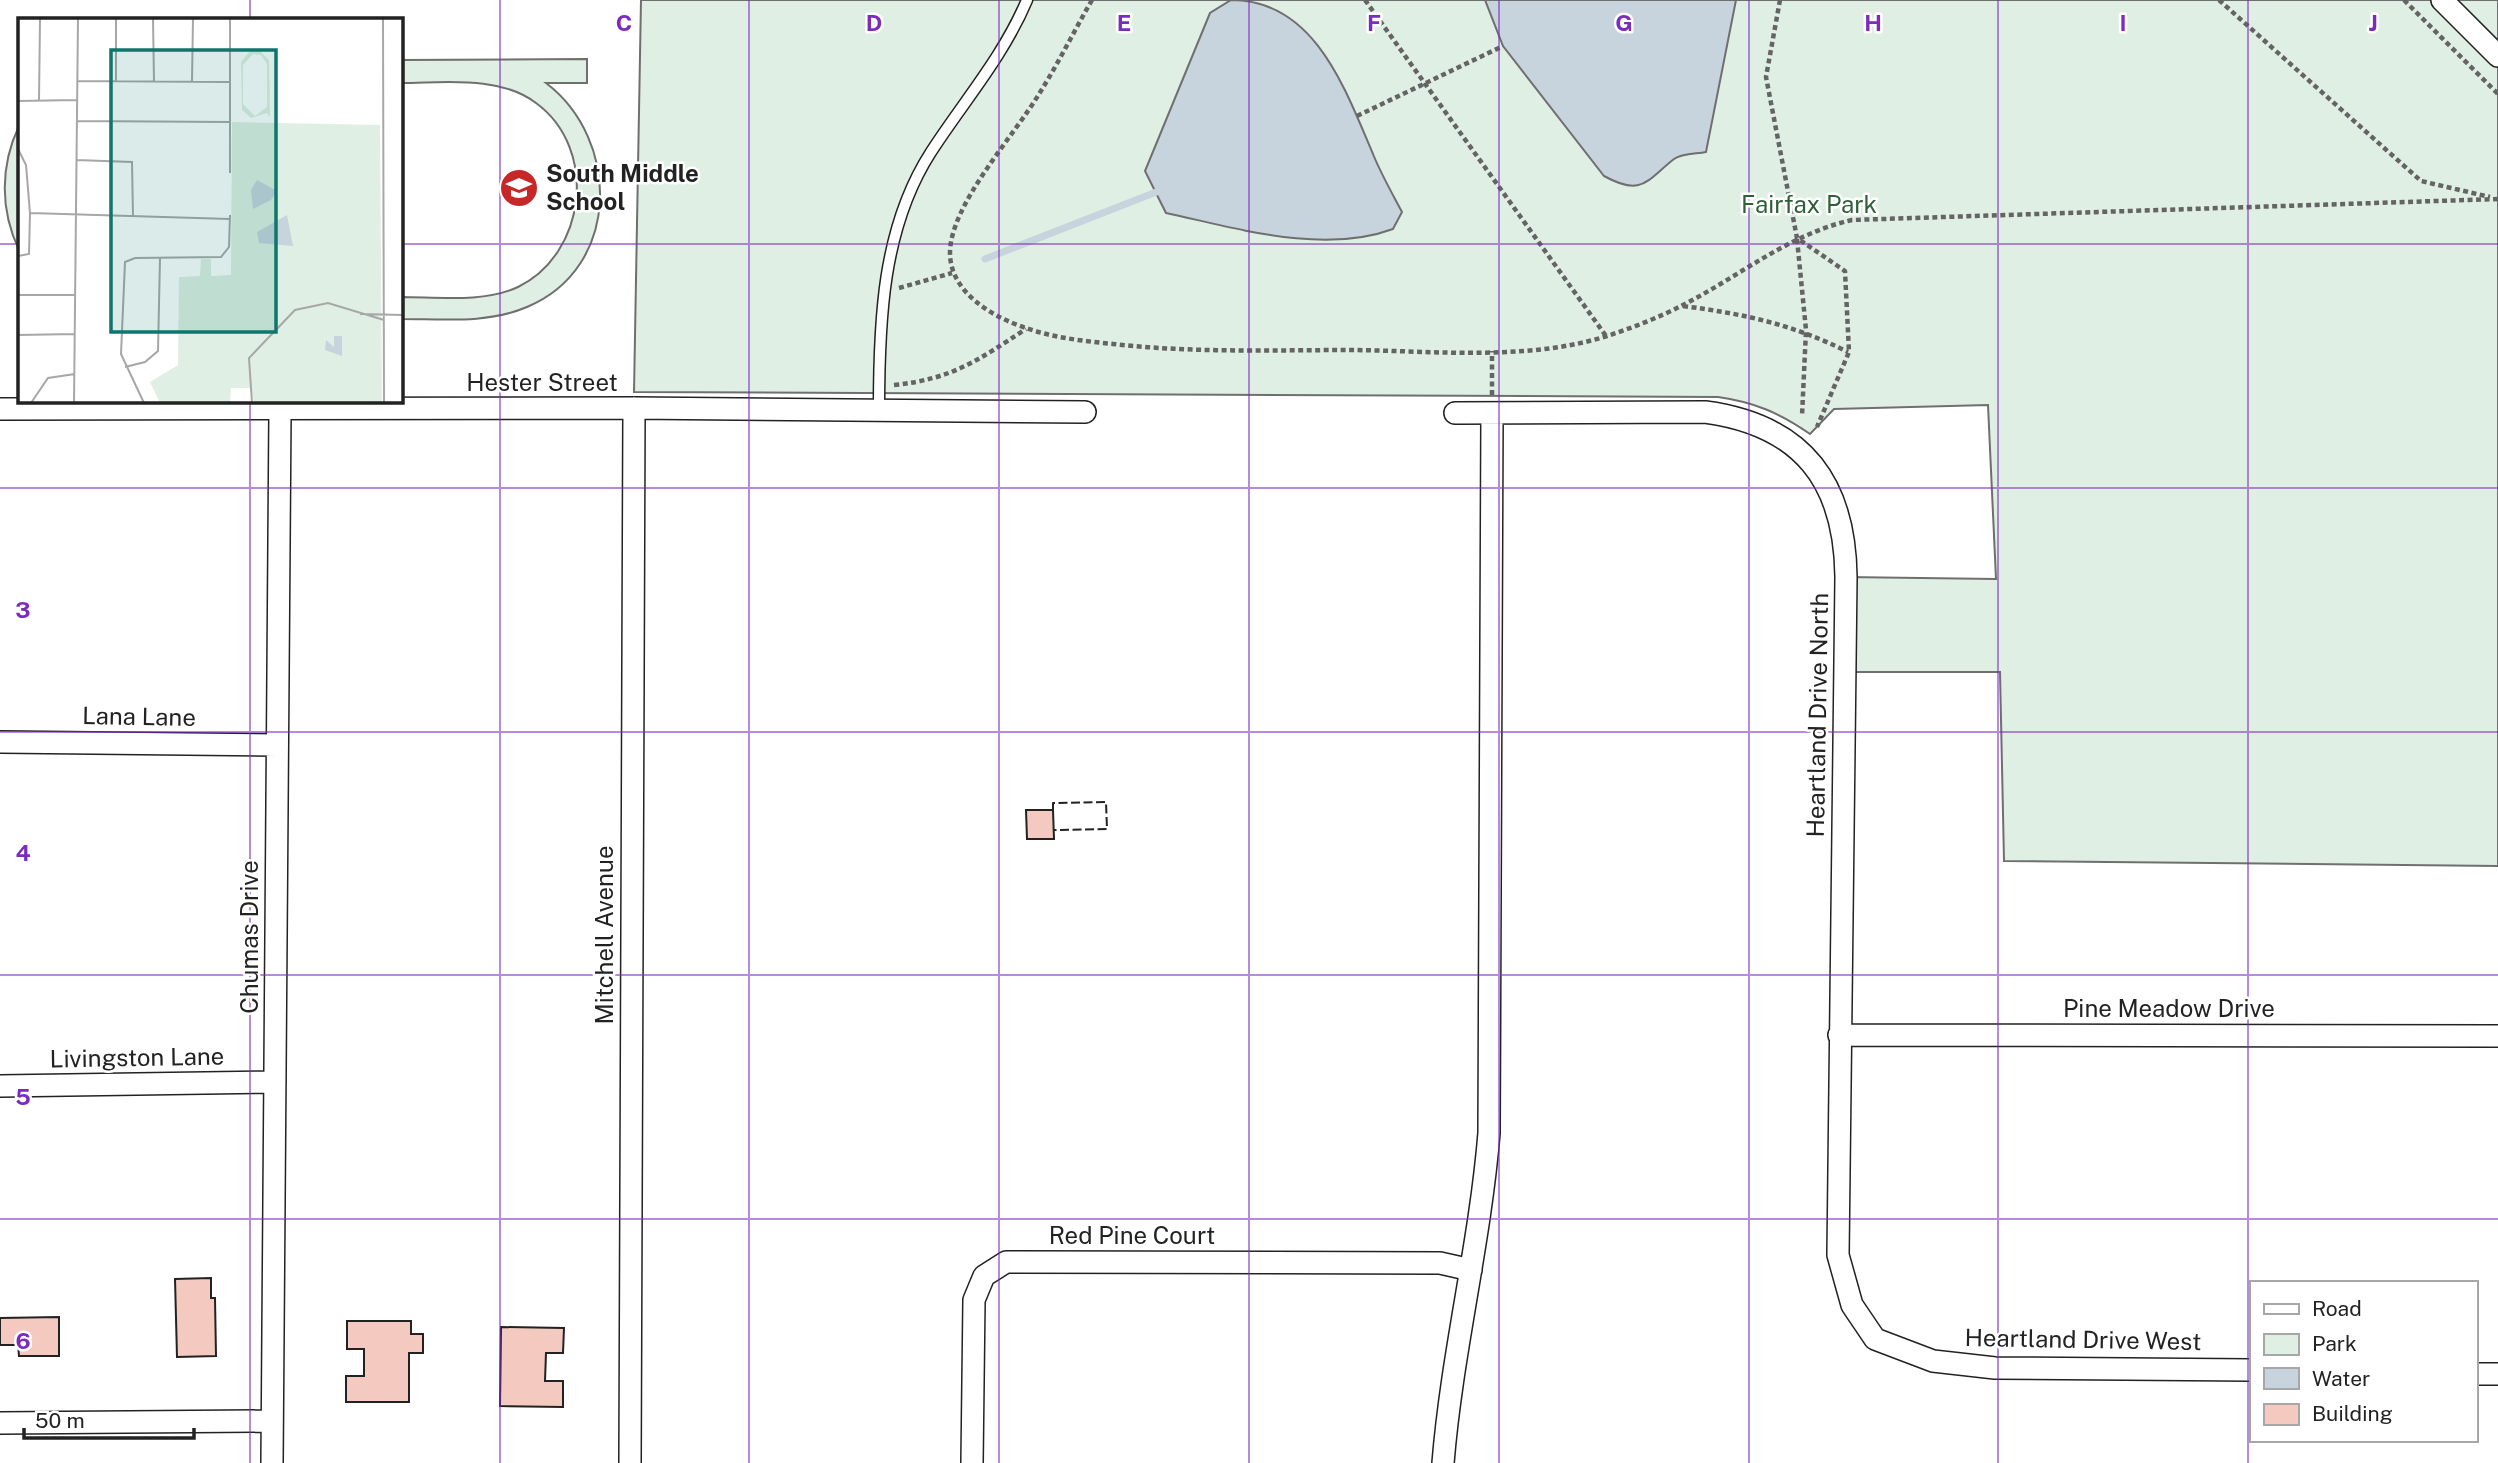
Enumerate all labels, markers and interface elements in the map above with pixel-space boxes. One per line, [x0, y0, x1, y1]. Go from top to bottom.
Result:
text: C [616, 9, 632, 36]
text: D [866, 9, 882, 36]
text: E [1117, 9, 1131, 36]
text: F [1367, 9, 1381, 36]
text: G [1615, 9, 1633, 36]
text: H [1864, 9, 1882, 36]
text: I [2119, 9, 2127, 36]
text: J [2368, 9, 2378, 36]
inset map [18, 18, 402, 402]
place label: South Middle School [546, 159, 699, 215]
school or university icon: South Middle School [498, 167, 540, 209]
park label: Fairfax Park [1741, 190, 1877, 218]
street label: Hester Street [466, 368, 618, 396]
street label: Heartland Drive North [1801, 592, 1833, 837]
text: 3 [15, 596, 31, 623]
street label: Lana Lane [82, 701, 196, 731]
text: 4 [15, 839, 31, 866]
street label: Mitchell Avenue [590, 846, 618, 1024]
street label: Chumas Drive [235, 860, 263, 1014]
street label: Pine Meadow Drive [2063, 994, 2275, 1022]
street label: Livingston Lane [49, 1041, 225, 1073]
text: 5 [15, 1083, 31, 1110]
street label: Red Pine Court [1049, 1221, 1215, 1249]
legend [2250, 1281, 2477, 1442]
text: Road [2312, 1296, 2362, 1321]
street label: Heartland Drive West [1964, 1323, 2202, 1355]
text: 6 [15, 1327, 31, 1354]
text: Park [2312, 1331, 2357, 1356]
text: Water [2312, 1366, 2370, 1391]
scale bar [24, 1396, 194, 1440]
text: Building [2312, 1401, 2393, 1426]
text: 50 m [35, 1408, 85, 1433]

